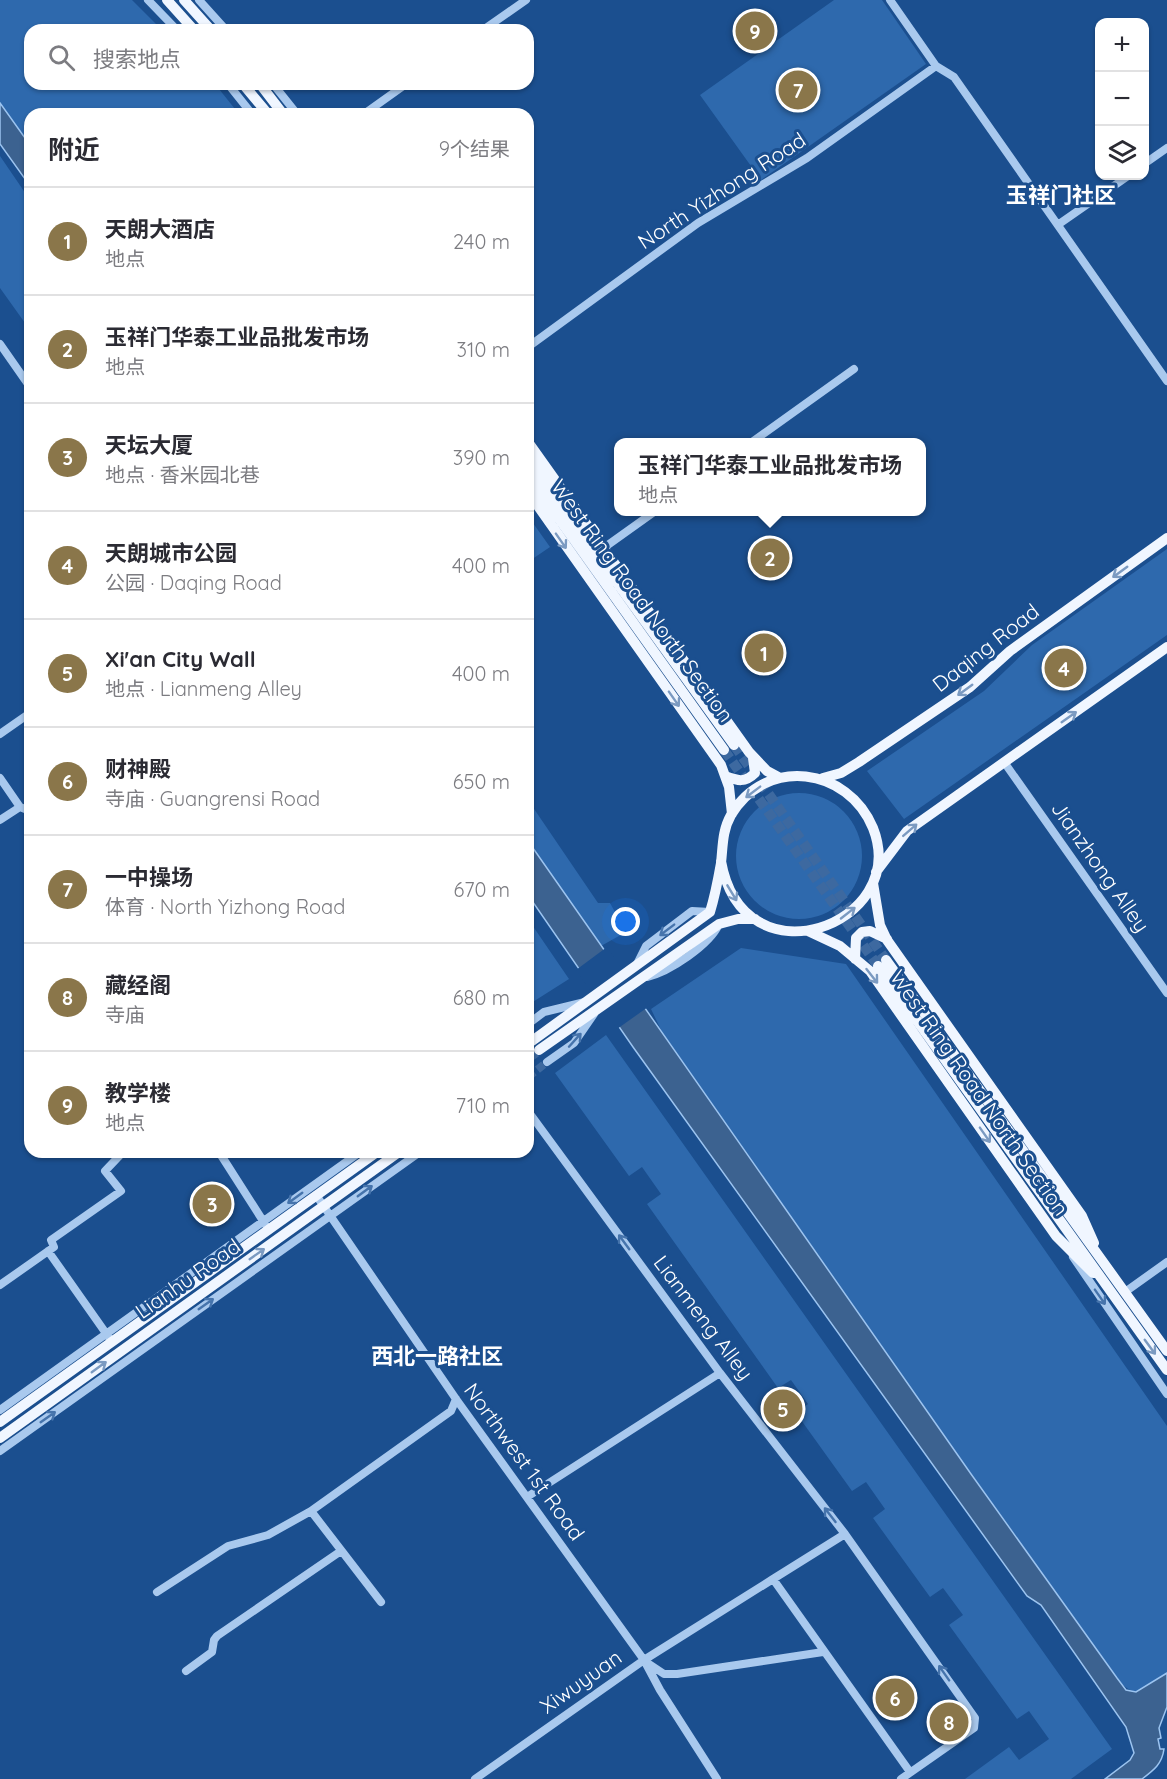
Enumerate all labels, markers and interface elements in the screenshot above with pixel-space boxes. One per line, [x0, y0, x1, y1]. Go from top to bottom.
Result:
pin: 9 [736, 9, 774, 54]
map controls [1095, 18, 1149, 180]
button: + [1095, 18, 1149, 72]
search box [24, 24, 534, 90]
icon: search [45, 41, 78, 74]
text: 搜索地点 [93, 45, 181, 73]
pin: 7 [778, 68, 818, 112]
button: − [1095, 72, 1149, 126]
street label: North Yizhong Road [633, 126, 810, 254]
button: layers [1095, 126, 1149, 180]
text: 附近 [48, 133, 100, 166]
text: 9个结果 [439, 136, 510, 161]
district label: 玉祥门社区 [1006, 181, 1116, 209]
text: 天朗大酒店 [105, 215, 215, 243]
text: 1 [64, 229, 71, 254]
text: 240 m [453, 229, 510, 254]
text: 地点 [105, 246, 145, 271]
text: 玉祥门华泰工业品批发市场 [105, 323, 369, 351]
text: 2 [62, 337, 73, 362]
text: 310 m [457, 337, 510, 362]
text: 地点 [105, 354, 145, 379]
text: 天坛大厦 [105, 431, 193, 459]
popup [614, 438, 926, 516]
text: 3 [62, 445, 73, 470]
text: 390 m [453, 445, 510, 470]
text: 玉祥门华泰工业品批发市场 [638, 451, 902, 479]
text: 地点 · 香米园北巷 [105, 462, 260, 487]
street label: West Ring Road North Section [546, 474, 740, 727]
text: 地点 [638, 482, 678, 507]
one-way arrow [555, 532, 567, 548]
pin: 2 [750, 536, 790, 580]
text: 天朗城市公园 [105, 539, 237, 567]
text: 4 [62, 553, 73, 578]
text: 400 m [452, 553, 510, 578]
one-way arrow [1112, 566, 1128, 578]
text: 公园 · Daqing Road [105, 570, 282, 595]
street label: Daqing Road [927, 598, 1044, 697]
pin: 1 [744, 630, 783, 676]
text: Xi'an City Wall [105, 645, 256, 673]
pin: 4 [1044, 646, 1084, 690]
text: 5 [62, 661, 73, 686]
text: 400 m [452, 661, 510, 686]
text: 地点 · Lianmeng Alley [105, 676, 302, 701]
one-way arrow [957, 684, 973, 697]
one-way arrow [668, 691, 681, 707]
one-way arrow [1060, 710, 1076, 723]
text: 财神殿 [105, 755, 171, 783]
text: 6 [62, 769, 73, 794]
text: 650 m [453, 769, 510, 794]
text: 寺庙 · Guangrensi Road [105, 786, 320, 811]
one-way arrow [745, 786, 761, 798]
street label: Jianzhong Alley [1046, 796, 1156, 937]
one-way arrow [903, 823, 918, 837]
text: 一中操场 [105, 863, 193, 891]
text: 7 [62, 877, 73, 902]
text: 670 m [453, 877, 510, 902]
one-way arrow [727, 884, 739, 901]
text: 体育 · North Yizhong Road [105, 894, 345, 919]
one-way arrow [840, 906, 856, 919]
your location [611, 907, 640, 936]
one-way arrow [659, 924, 675, 937]
street label: West Ring Road North Section [885, 965, 1075, 1220]
one-way arrow [866, 968, 879, 984]
text: 藏经阁 [105, 971, 171, 999]
text: 8 [62, 985, 73, 1010]
text: 680 m [453, 985, 510, 1010]
text: 寺庙 [105, 1002, 145, 1027]
one-way arrow [568, 1032, 581, 1048]
text: 教学楼 [105, 1079, 171, 1107]
text: 9 [62, 1093, 73, 1118]
text: 710 m [456, 1093, 510, 1118]
text: 地点 [105, 1110, 145, 1135]
one-way arrow [979, 1127, 991, 1143]
pin: 3 [192, 1182, 232, 1226]
one-way arrow [357, 1185, 373, 1197]
one-way arrow [288, 1192, 304, 1204]
street label: Lianhu Road [130, 1232, 245, 1324]
one-way arrow [618, 1234, 630, 1250]
one-way arrow [249, 1248, 265, 1260]
street label: Lianmeng Alley [649, 1250, 759, 1385]
one-way arrow [1094, 1289, 1106, 1305]
one-way arrow [198, 1298, 214, 1310]
one-way arrow [1144, 1338, 1156, 1354]
district label: 西北一路社区 [371, 1342, 503, 1370]
one-way arrow [90, 1361, 106, 1373]
street label: Northwest 1st Road [459, 1378, 591, 1545]
pin: 5 [764, 1386, 802, 1432]
one-way arrow [39, 1411, 55, 1423]
one-way arrow [824, 1507, 837, 1523]
street label: Xiwuyuan [535, 1644, 626, 1719]
one-way arrow [938, 1666, 950, 1682]
pin: 6 [876, 1676, 914, 1720]
pin: 8 [930, 1700, 968, 1744]

